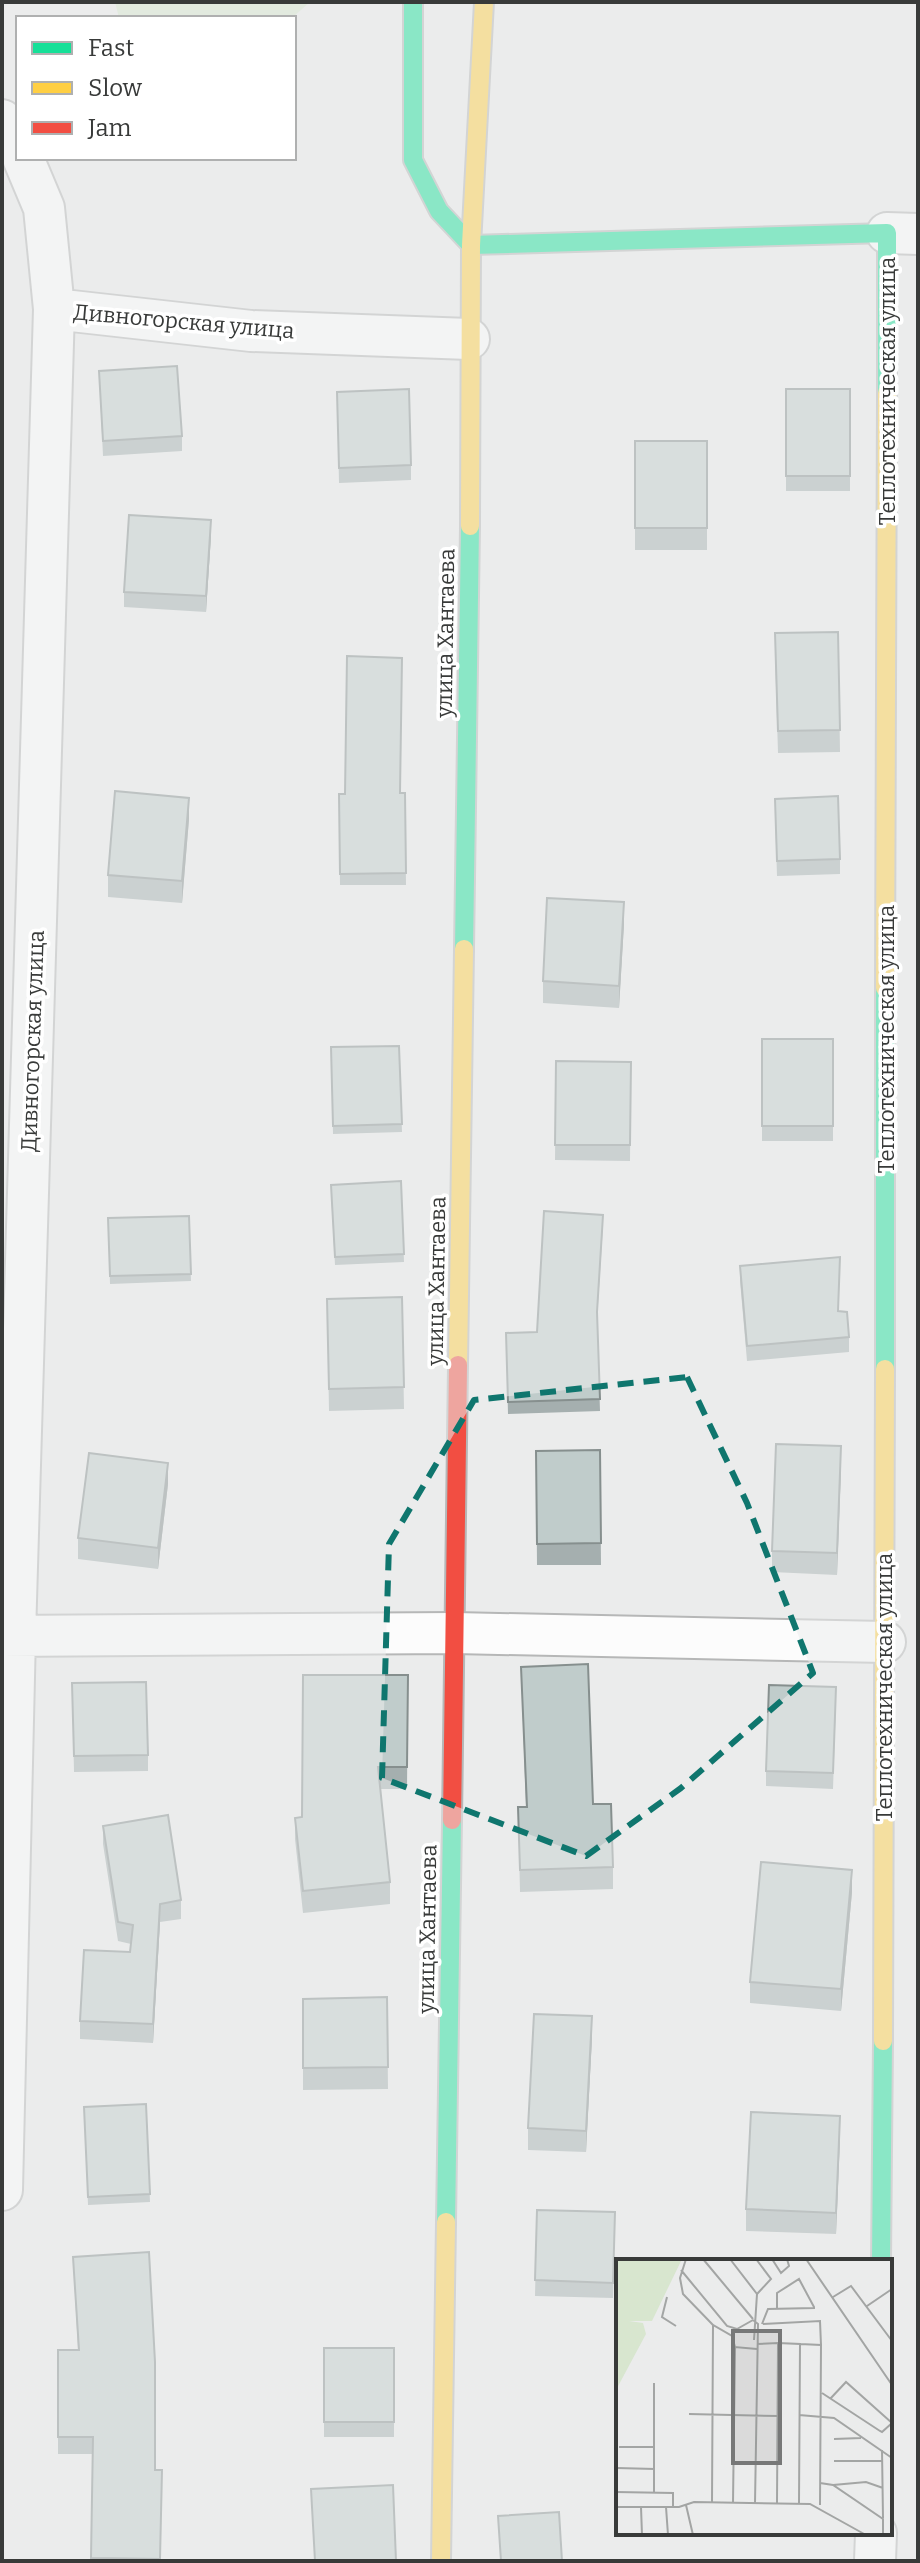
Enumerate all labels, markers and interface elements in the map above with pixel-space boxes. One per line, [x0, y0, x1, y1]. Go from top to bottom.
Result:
legend [16, 16, 296, 160]
text: Fast [88, 34, 134, 62]
text: Slow [88, 74, 143, 102]
text: Jam [87, 114, 132, 142]
street label: Теплотехническая улица [874, 257, 901, 525]
street label: Дивногорская улица [72, 298, 295, 345]
street label: улица Хантаева [431, 548, 460, 719]
street label: Теплотехническая улица [873, 905, 900, 1173]
street label: Дивногорская улица [15, 930, 50, 1152]
street label: улица Хантаева [422, 1196, 451, 1367]
street label: Теплотехническая улица [871, 1553, 898, 1821]
street label: улица Хантаева [413, 1844, 442, 2015]
inset map [616, 2259, 892, 2535]

